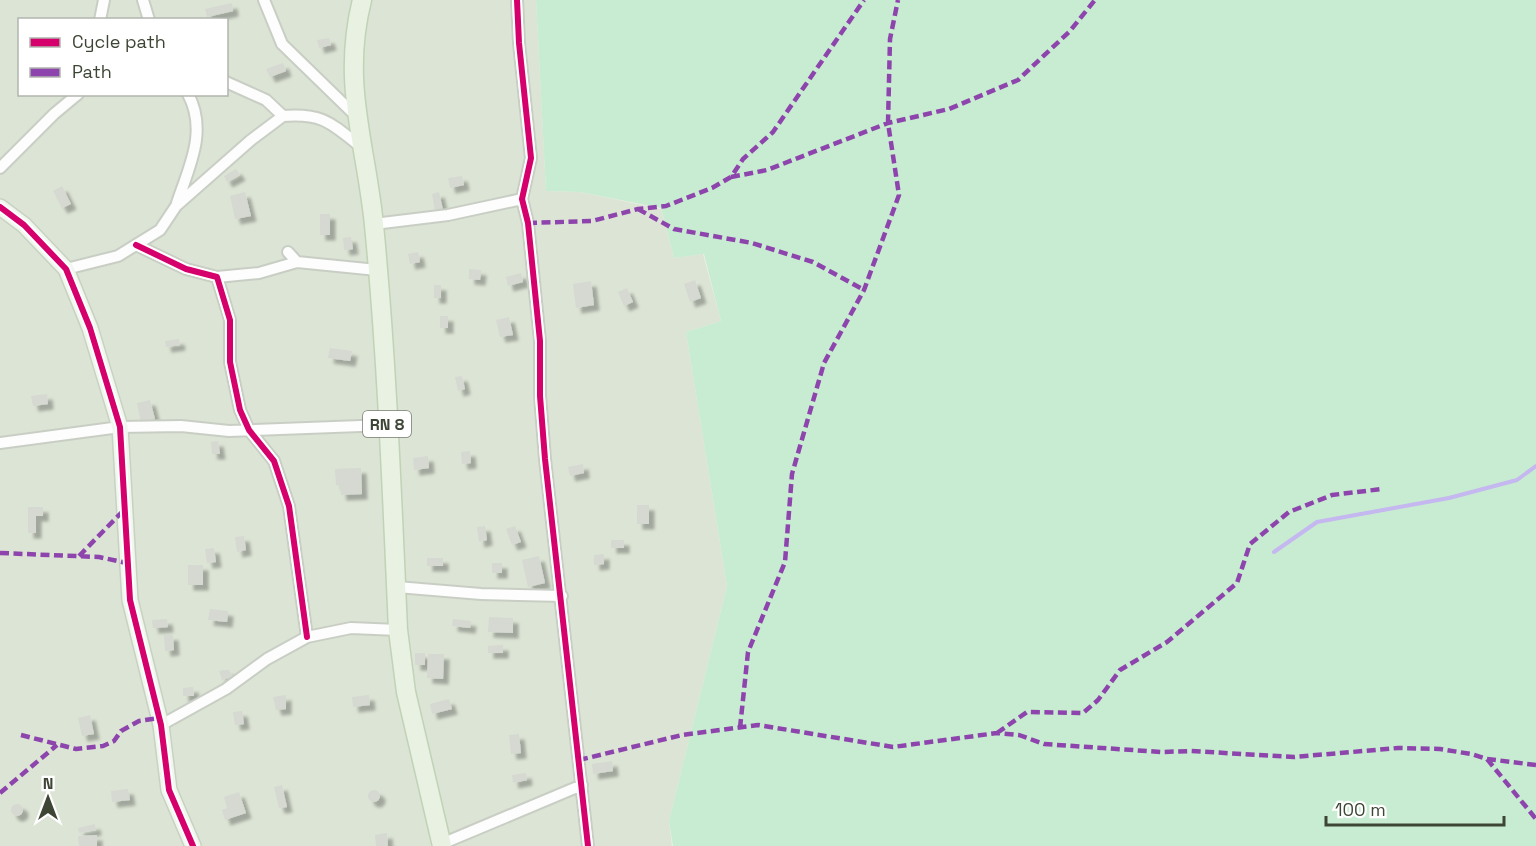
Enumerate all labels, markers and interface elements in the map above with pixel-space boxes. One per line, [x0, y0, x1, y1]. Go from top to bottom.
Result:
legend [18, 18, 228, 96]
text: Cycle path [72, 30, 166, 53]
text: Path [72, 60, 112, 83]
road number: RN 8 [363, 411, 411, 437]
north arrow [18, 768, 78, 828]
text: N [43, 773, 53, 794]
scale bar [1326, 789, 1504, 827]
text: 100 m [1335, 798, 1386, 821]

